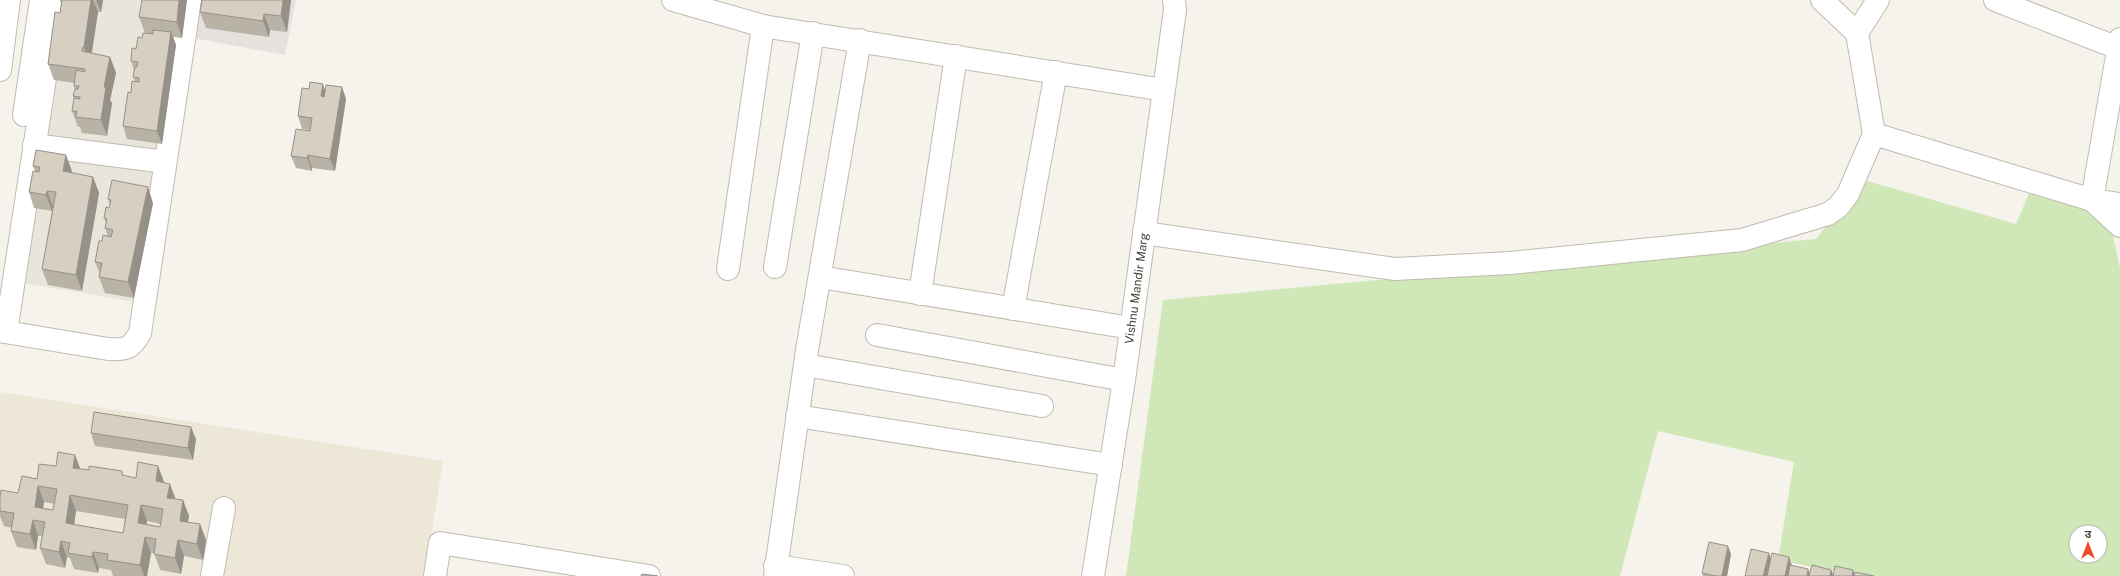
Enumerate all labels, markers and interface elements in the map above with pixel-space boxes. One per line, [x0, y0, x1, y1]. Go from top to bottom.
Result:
street label: Vishnu Mandir Marg [1122, 232, 1151, 345]
north arrow [2068, 524, 2108, 564]
text: उ [2085, 528, 2092, 540]

